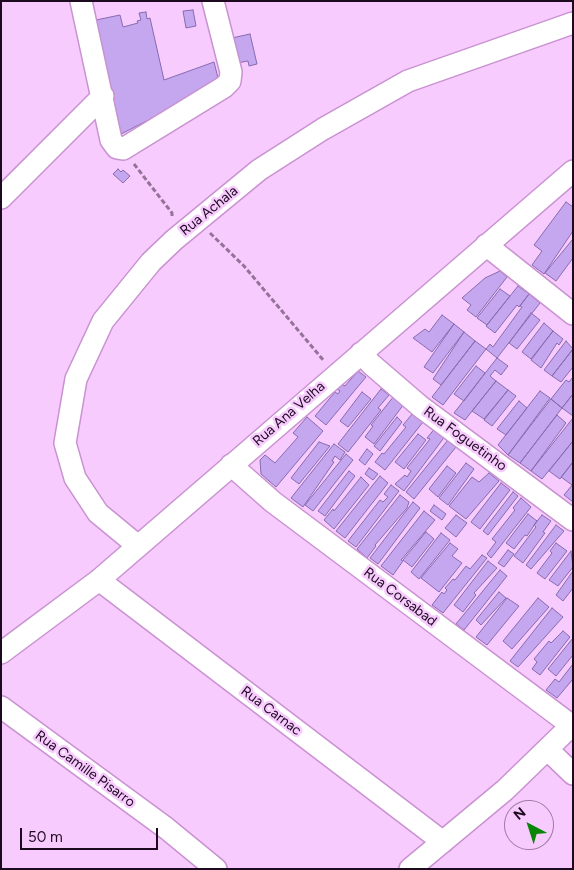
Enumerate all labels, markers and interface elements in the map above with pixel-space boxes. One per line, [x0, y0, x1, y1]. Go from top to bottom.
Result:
street label: Rua Achala [177, 183, 241, 239]
street label: Rua Ana Velha [250, 378, 328, 450]
street label: Rua Foguetinho [420, 403, 510, 475]
street label: Rua Corsabad [360, 564, 440, 630]
street label: Rua Carnac [237, 683, 305, 739]
street label: Rua Camille Pisarro [32, 727, 138, 811]
north arrow [504, 800, 554, 850]
text: N [510, 804, 529, 824]
scale bar [22, 818, 160, 850]
text: 50 m [28, 828, 63, 846]

